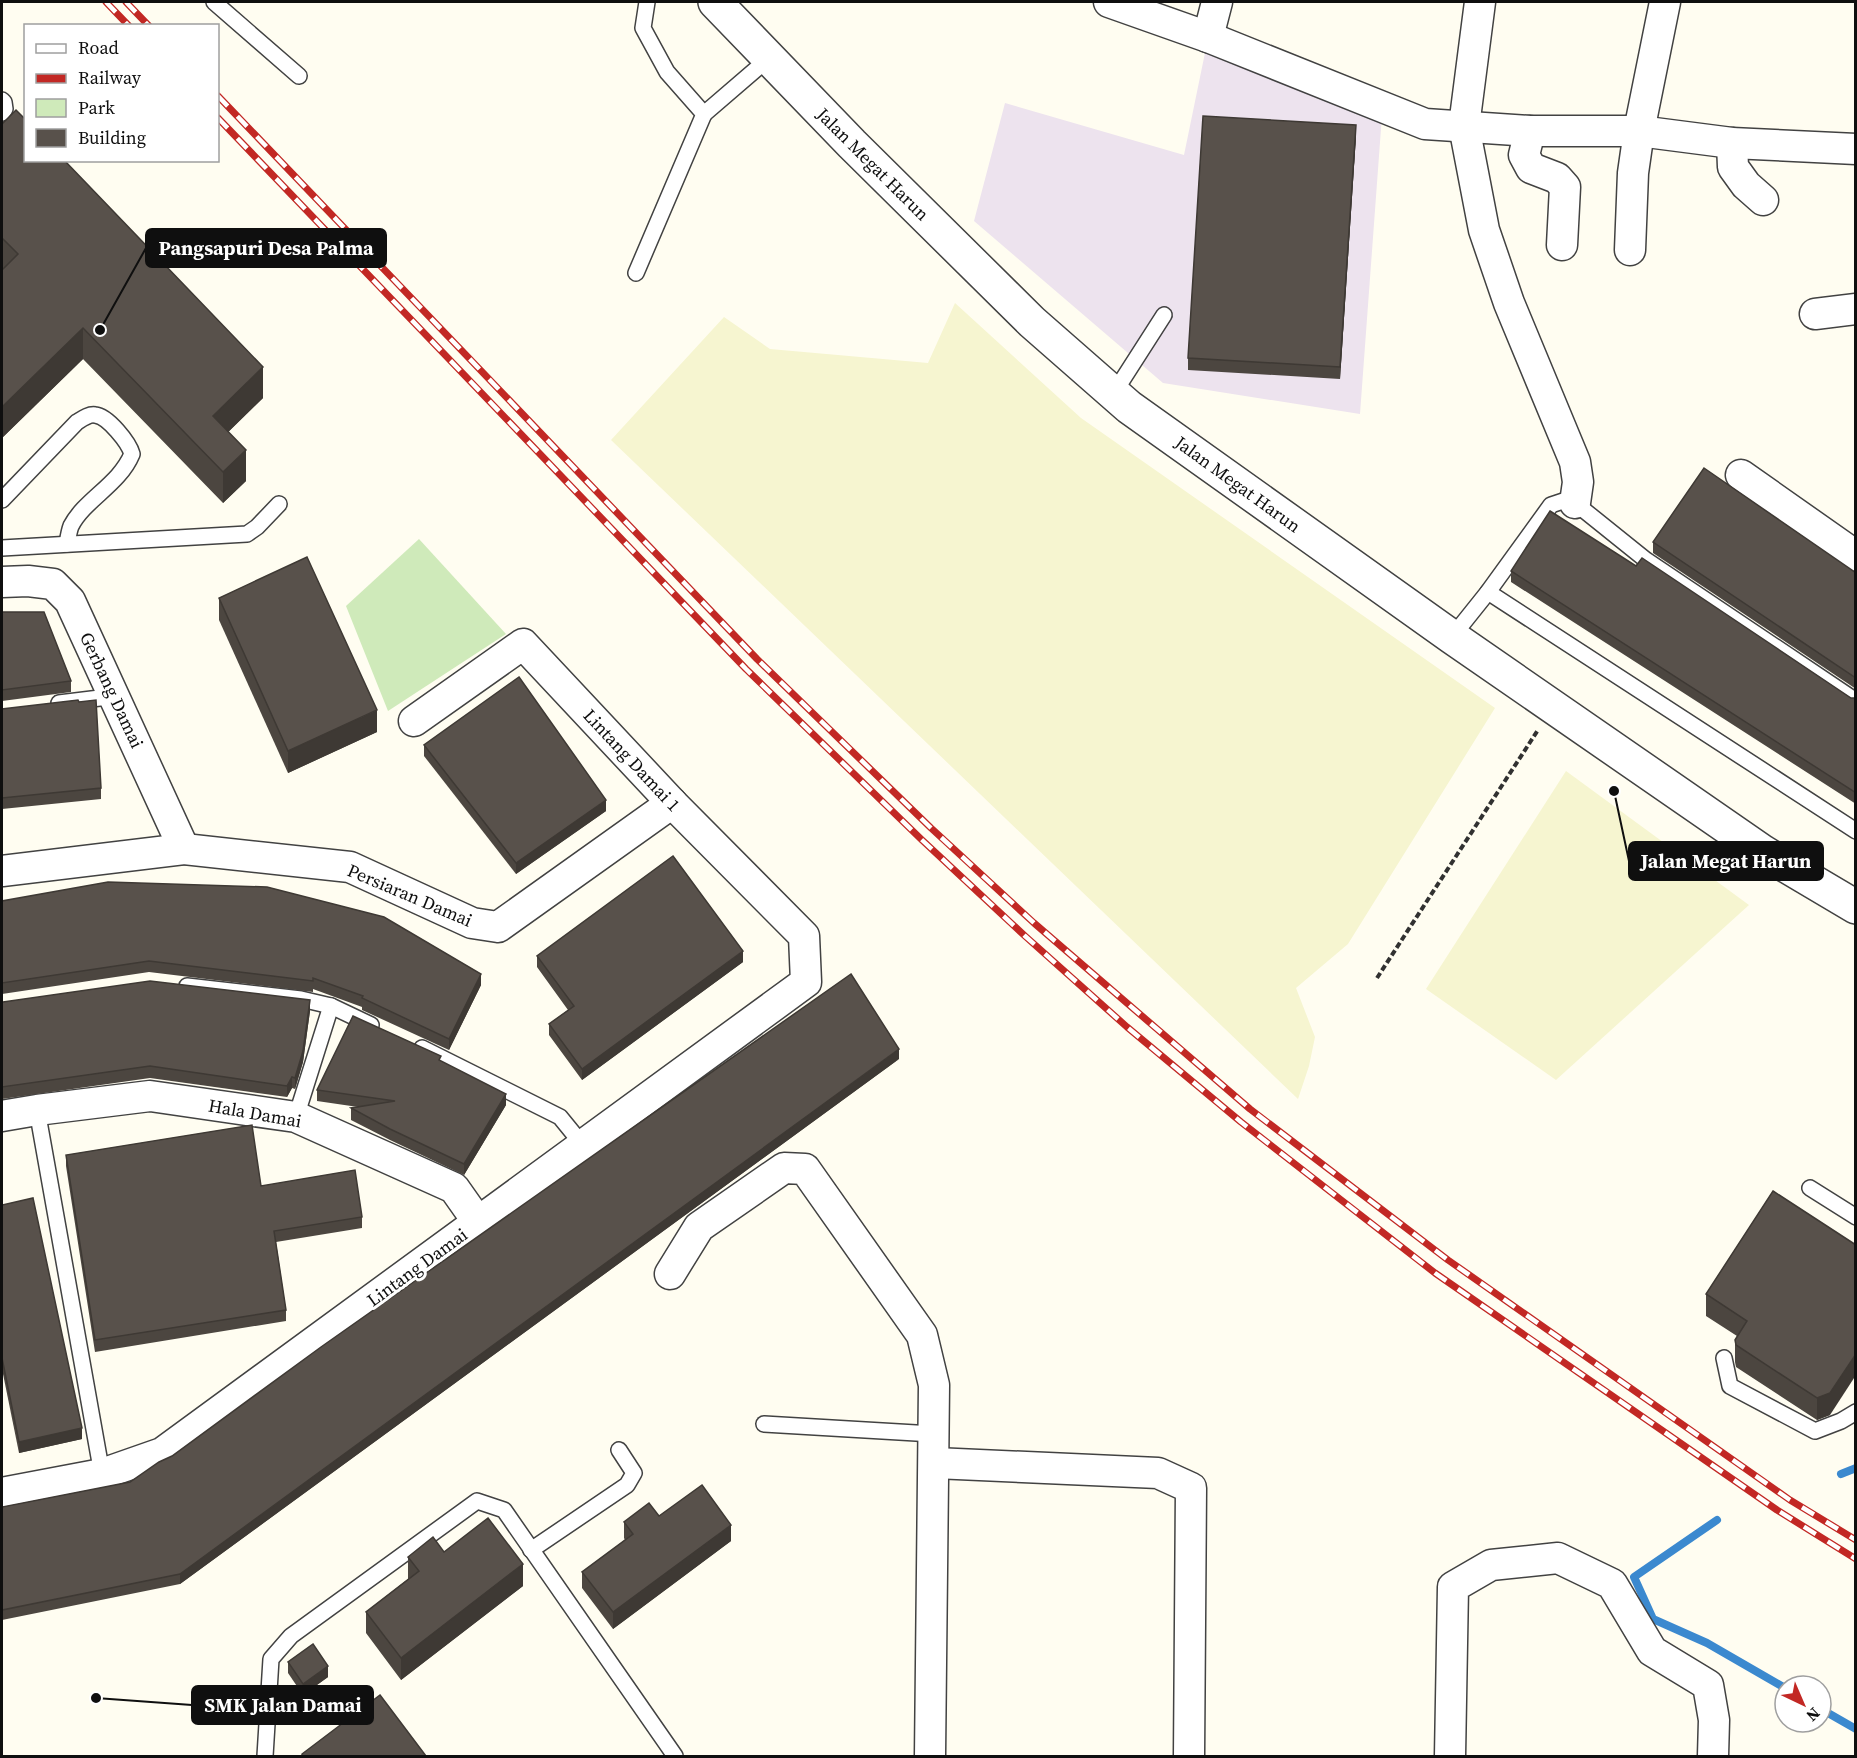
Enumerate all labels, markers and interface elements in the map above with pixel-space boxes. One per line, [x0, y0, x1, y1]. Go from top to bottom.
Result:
legend [24, 24, 219, 162]
text: Road [78, 35, 119, 60]
text: Railway [78, 65, 142, 90]
text: Park [78, 95, 115, 120]
street label: Jalan Megat Harun [810, 101, 935, 226]
text: Building [78, 125, 146, 150]
callout: Pangsapuri Desa Palma [146, 229, 386, 267]
text: Pangsapuri Desa Palma [158, 234, 374, 262]
street label: Jalan Megat Harun [1169, 429, 1306, 538]
street label: Gerbang Damai [74, 628, 150, 752]
street label: Lintang Damai 1 [578, 703, 686, 817]
callout: Jalan Megat Harun [1629, 842, 1823, 880]
text: Jalan Megat Harun [1639, 847, 1811, 875]
street label: Persiaran Damai [344, 857, 476, 933]
street label: Hala Damai [206, 1093, 304, 1133]
street label: Lintang Damai [362, 1222, 472, 1312]
north arrow [1773, 1674, 1833, 1734]
callout: SMK Jalan Damai [192, 1686, 373, 1724]
text: SMK Jalan Damai [204, 1691, 362, 1719]
text: N [1801, 1703, 1825, 1727]

